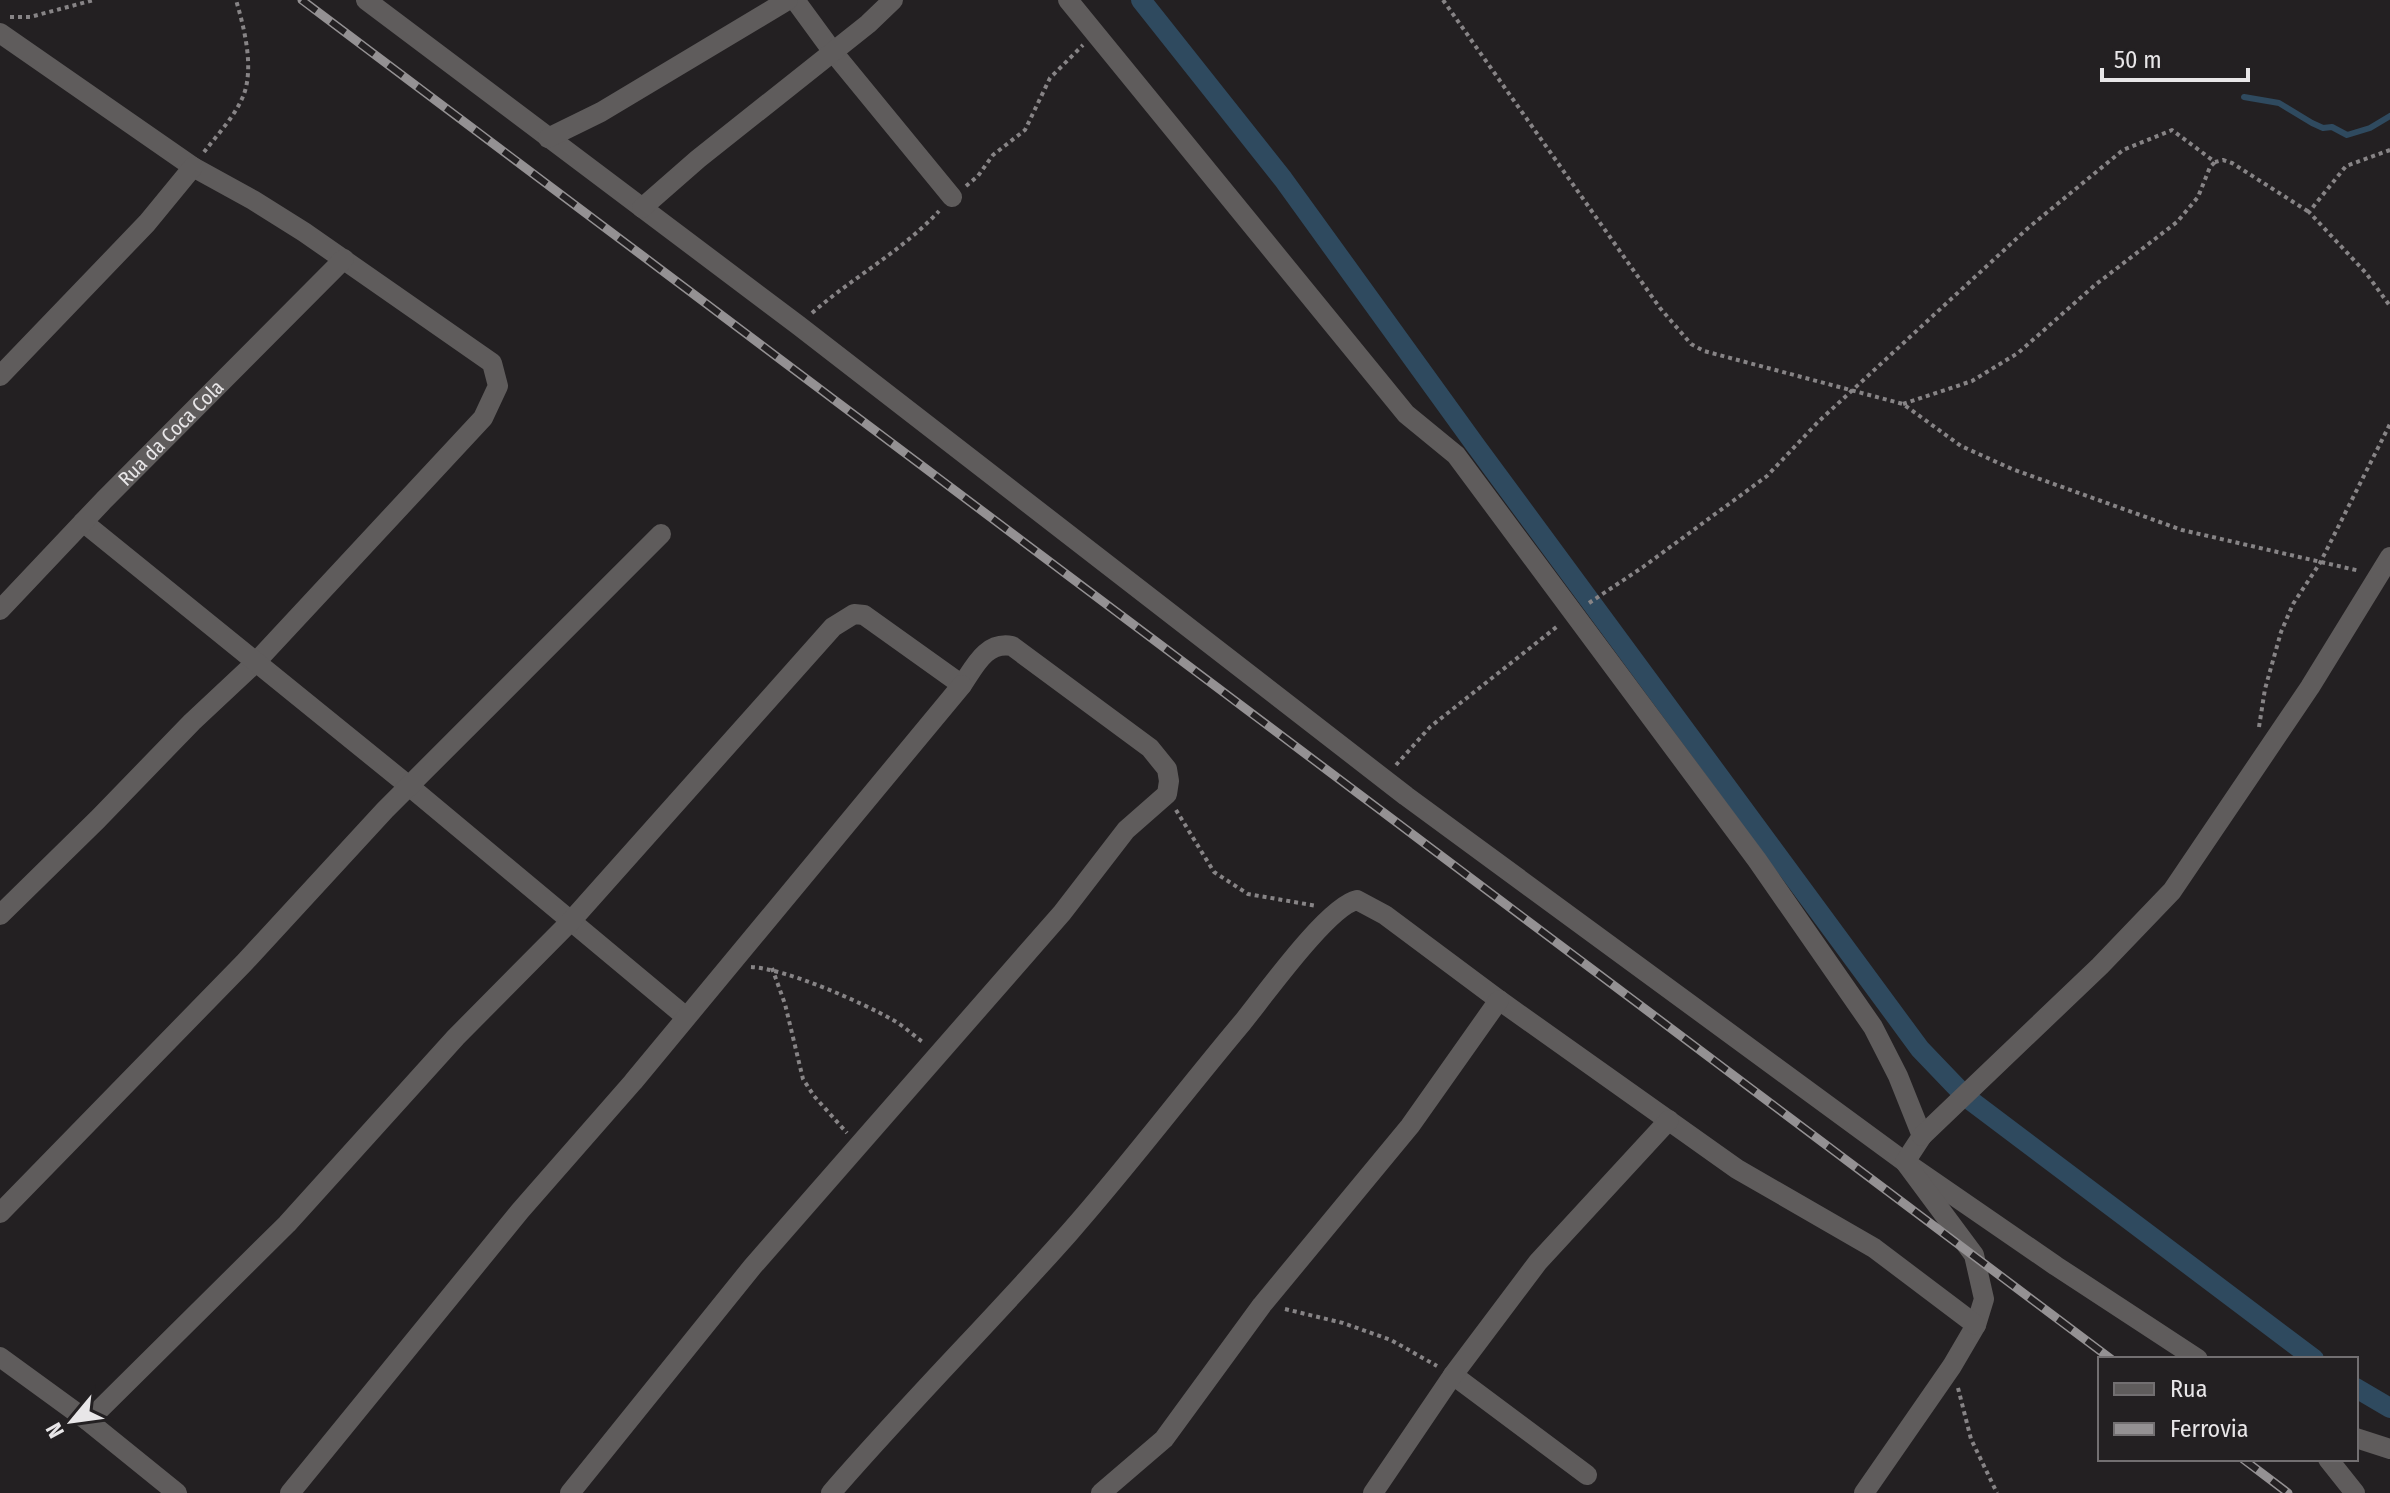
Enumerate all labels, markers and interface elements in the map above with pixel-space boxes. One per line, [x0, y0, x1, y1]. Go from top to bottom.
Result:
scale bar [2102, 32, 2248, 82]
text: 50 m [2114, 46, 2162, 74]
street label: Rua da Coca Cola [113, 375, 229, 491]
legend [2098, 1357, 2358, 1461]
text: Rua [2170, 1375, 2207, 1403]
north arrow [32, 1381, 112, 1461]
text: Ferrovia [2170, 1415, 2249, 1443]
text: N [40, 1418, 70, 1443]

